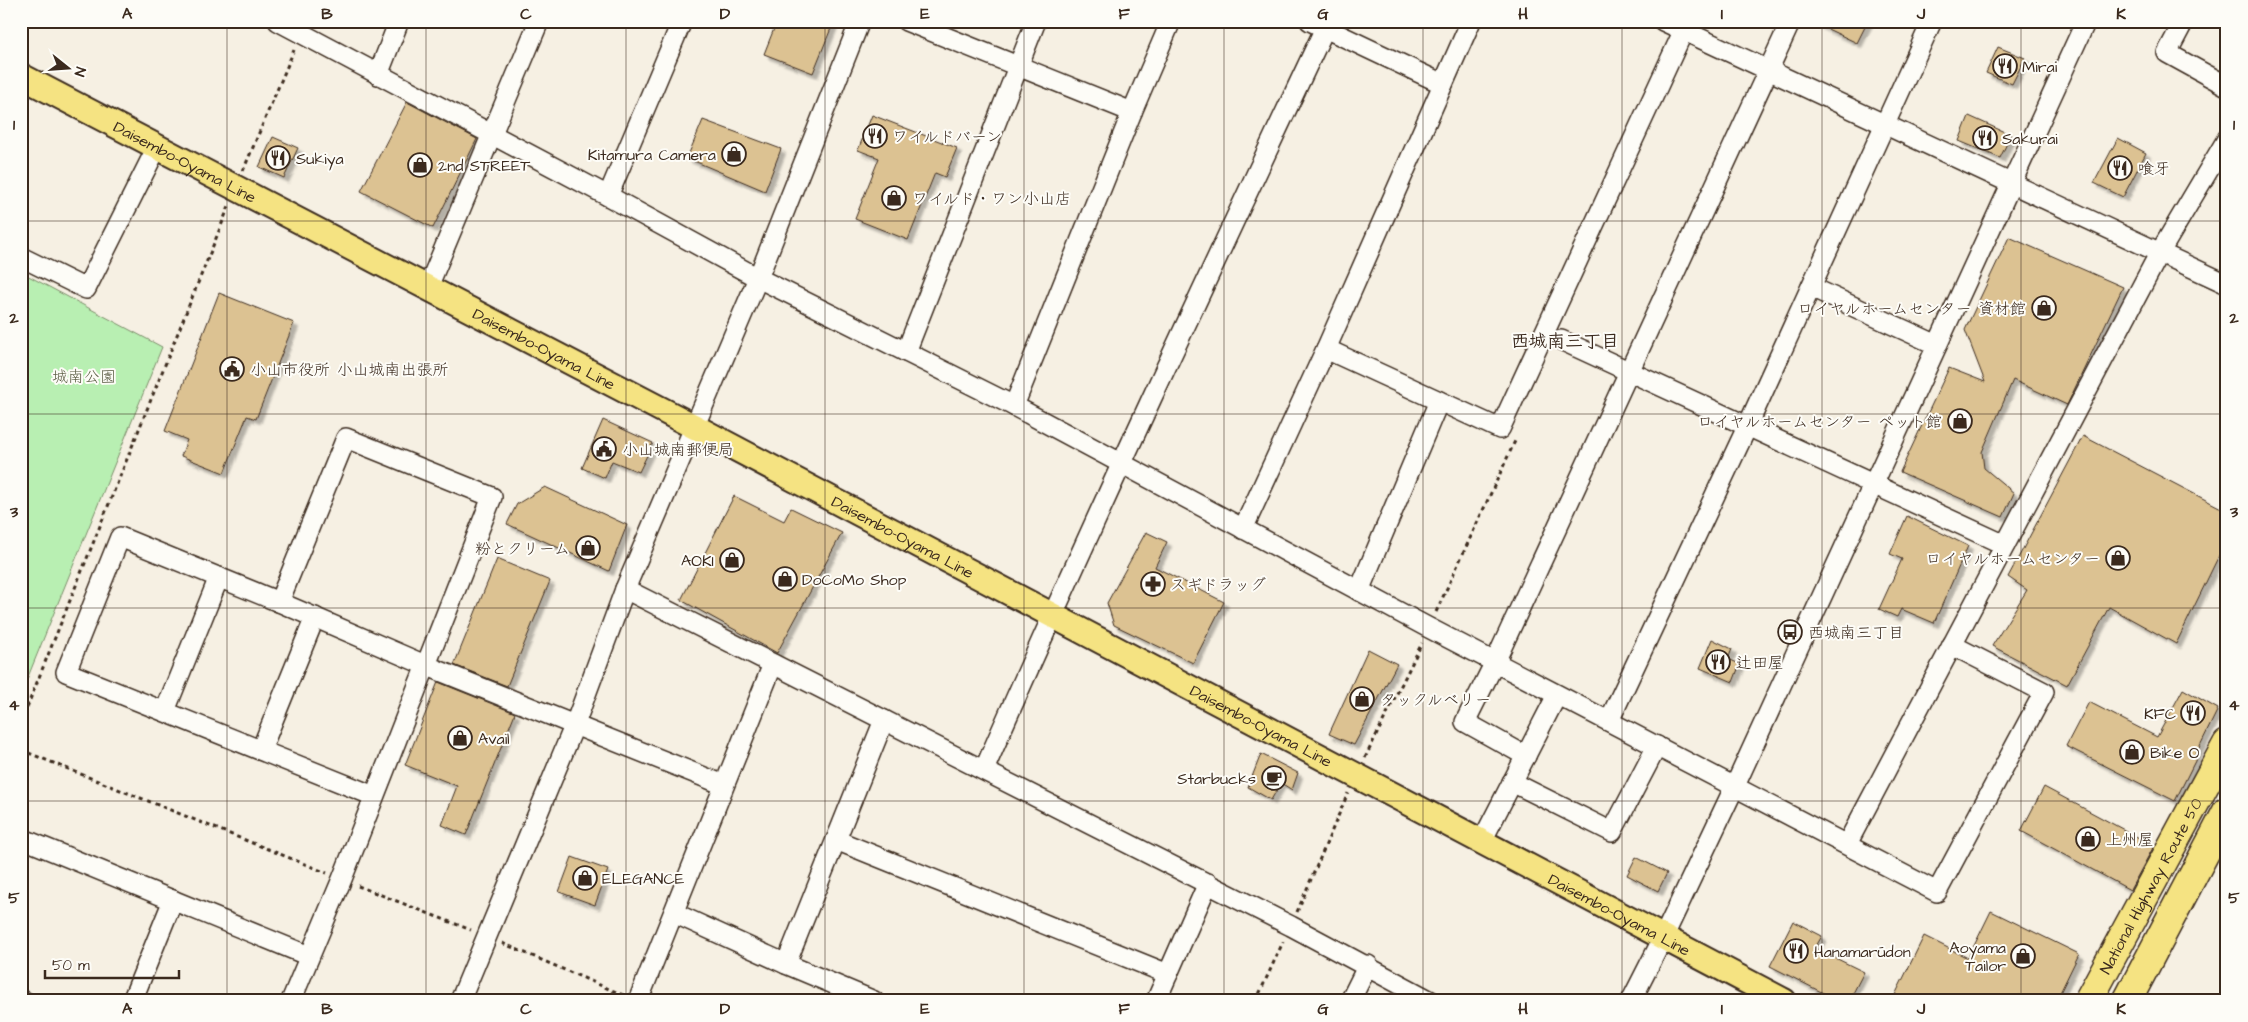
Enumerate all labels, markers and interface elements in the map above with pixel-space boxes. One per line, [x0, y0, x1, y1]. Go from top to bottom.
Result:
text: A [122, 3, 133, 25]
text: B [321, 3, 333, 25]
text: C [520, 3, 532, 25]
text: D [720, 3, 731, 25]
text: E [920, 3, 930, 25]
text: F [1118, 3, 1130, 25]
text: G [1317, 3, 1329, 25]
text: H [1518, 3, 1528, 25]
text: I [1721, 3, 1723, 25]
text: J [1916, 3, 1926, 25]
text: K [2116, 3, 2126, 25]
north arrow [42, 42, 92, 92]
restaurant icon: Mirai [1992, 53, 2018, 79]
place label: Mirai [2022, 56, 2058, 78]
text: N [69, 64, 90, 79]
text: 1 [13, 114, 16, 136]
text: 1 [2233, 114, 2236, 136]
street label: Daisembo-Oyama Line [110, 116, 260, 209]
restaurant icon: ワイルドバーン [862, 123, 888, 149]
restaurant icon: Sakurai [1972, 125, 1998, 151]
place label: ワイルドバーン [892, 126, 1002, 148]
place label: Sakurai [2002, 128, 2058, 150]
shop icon: Kitamura Camera [721, 141, 747, 167]
place label: Kitamura Camera [588, 144, 716, 166]
restaurant icon: Sukiya [265, 145, 291, 171]
place label: Sukiya [296, 148, 344, 171]
shop icon: 2nd STREET [407, 152, 433, 178]
place label: 2nd STREET [438, 155, 530, 177]
restaurant icon: 喰牙 [2107, 155, 2133, 181]
place label: 喰牙 [2138, 158, 2170, 180]
shop icon: ワイルド・ワン小山店 [881, 185, 907, 211]
place label: ワイルド・ワン小山店 [912, 188, 1071, 210]
shop icon: ロイヤルホームセンター 資材館 [2031, 295, 2057, 321]
place label: ロイヤルホームセンター 資材館 [1797, 298, 2026, 320]
street label: Daisembo-Oyama Line [469, 303, 619, 396]
text: 2 [8, 307, 19, 329]
text: 2 [2228, 307, 2239, 329]
district label: 西城南三丁目 [1511, 329, 1619, 354]
public building icon: 小山市役所 小山城南出張所 [219, 356, 245, 382]
place label: 小山市役所 小山城南出張所 [250, 359, 448, 381]
park label: 城南公園 [52, 366, 116, 388]
shop icon: ロイヤルホームセンター ペット館 [1947, 408, 1973, 434]
place label: ロイヤルホームセンター ペット館 [1697, 411, 1942, 433]
public building icon: 小山城南郵便局 [591, 436, 617, 462]
place label: 小山城南郵便局 [622, 439, 734, 461]
street label: Daisembo-Oyama Line [828, 491, 978, 584]
text: 3 [9, 501, 19, 523]
text: 3 [2229, 501, 2239, 523]
shop icon: 粉とクリーム [575, 535, 601, 561]
place label: 粉とクリーム [475, 538, 570, 560]
shop icon: ロイヤルホームセンター [2105, 545, 2131, 571]
shop icon: AOKI [719, 547, 745, 573]
place label: ロイヤルホームセンター [1926, 548, 2100, 570]
place label: AOKI [681, 550, 714, 572]
shop icon: DoCoMo Shop [772, 566, 798, 592]
place label: DoCoMo Shop [802, 569, 907, 591]
pharmacy icon: スギドラッグ [1140, 571, 1166, 597]
place label: スギドラッグ [1170, 574, 1266, 596]
bus stop icon: 西城南三丁目 [1777, 619, 1803, 645]
place label: 西城南三丁目 [1808, 622, 1904, 644]
restaurant icon: 辻田屋 [1705, 649, 1731, 675]
place label: 辻田屋 [1736, 652, 1784, 674]
street label: Daisembo-Oyama Line [1186, 680, 1336, 773]
shop icon: タックルベリー [1349, 686, 1375, 712]
place label: タックルベリー [1380, 689, 1491, 711]
text: 4 [9, 694, 20, 716]
text: 4 [2229, 694, 2240, 716]
restaurant icon: KFC [2180, 700, 2206, 726]
place label: KFC [2144, 703, 2176, 725]
shop icon: Avail [447, 725, 473, 751]
place label: Avail [478, 728, 510, 750]
shop icon: Bike O [2119, 739, 2145, 765]
place label: Bike O [2150, 742, 2200, 764]
cafe icon: Starbucks [1261, 765, 1287, 791]
place label: Starbucks [1177, 768, 1256, 790]
street label: National Highway Route 50 [2095, 794, 2208, 978]
shop icon: 上州屋 [2075, 826, 2101, 852]
place label: 上州屋 [2106, 829, 2154, 851]
shop icon: ELEGANCE [572, 865, 598, 891]
place label: ELEGANCE [602, 868, 685, 890]
street label: Daisembo-Oyama Line [1544, 869, 1694, 962]
text: 5 [8, 887, 20, 909]
text: 5 [2228, 887, 2240, 909]
place label: Aoyama Tailor [1949, 937, 2006, 977]
restaurant icon: Hanamarūdon [1783, 938, 1809, 964]
place label: Hanamarūdon [1814, 941, 1911, 963]
shop icon: Aoyama Tailor [2010, 943, 2036, 969]
scale bar [45, 947, 179, 979]
text: 50 m [52, 955, 90, 976]
text: A [122, 998, 133, 1020]
text: B [321, 998, 333, 1020]
text: C [520, 998, 532, 1020]
text: D [720, 998, 731, 1020]
text: E [920, 998, 930, 1020]
text: F [1118, 998, 1130, 1020]
text: G [1317, 998, 1329, 1020]
text: H [1518, 998, 1528, 1020]
text: I [1721, 998, 1723, 1020]
text: J [1916, 998, 1926, 1020]
text: K [2116, 998, 2126, 1020]

